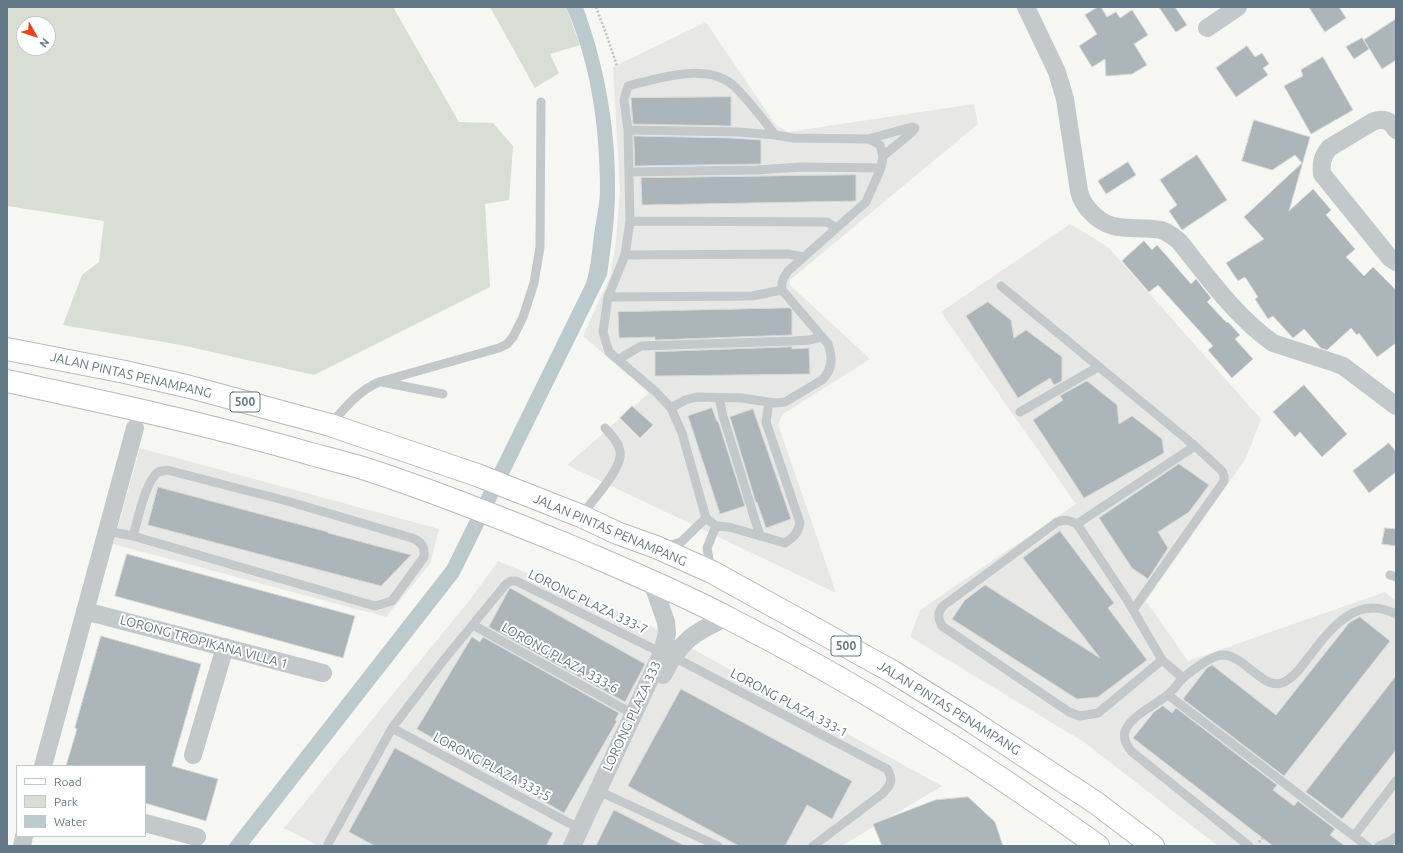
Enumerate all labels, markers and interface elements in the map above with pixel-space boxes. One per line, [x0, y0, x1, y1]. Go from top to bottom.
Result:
north arrow [16, 16, 56, 56]
text: N [37, 36, 52, 50]
street label: JALAN PINTAS PENAMPANG [49, 349, 213, 401]
road number: 500 [230, 392, 260, 412]
street label: JALAN PINTAS PENAMPANG [531, 490, 689, 570]
street label: LORONG PLAZA 333-7 [526, 566, 650, 638]
street label: LORONG TROPIKANA VILLA 1 [118, 612, 290, 672]
street label: LORONG PLAZA 333-6 [499, 619, 621, 697]
road number: 500 [831, 636, 861, 656]
street label: LORONG PLAZA 333 [600, 658, 664, 774]
street label: JALAN PINTAS PENAMPANG [875, 658, 1023, 758]
street label: LORONG PLAZA 333-1 [728, 665, 850, 741]
street label: LORONG PLAZA 333-5 [431, 729, 553, 805]
legend [16, 765, 146, 837]
text: Road [54, 775, 82, 788]
text: Park [54, 795, 78, 808]
text: Water [54, 815, 87, 828]

